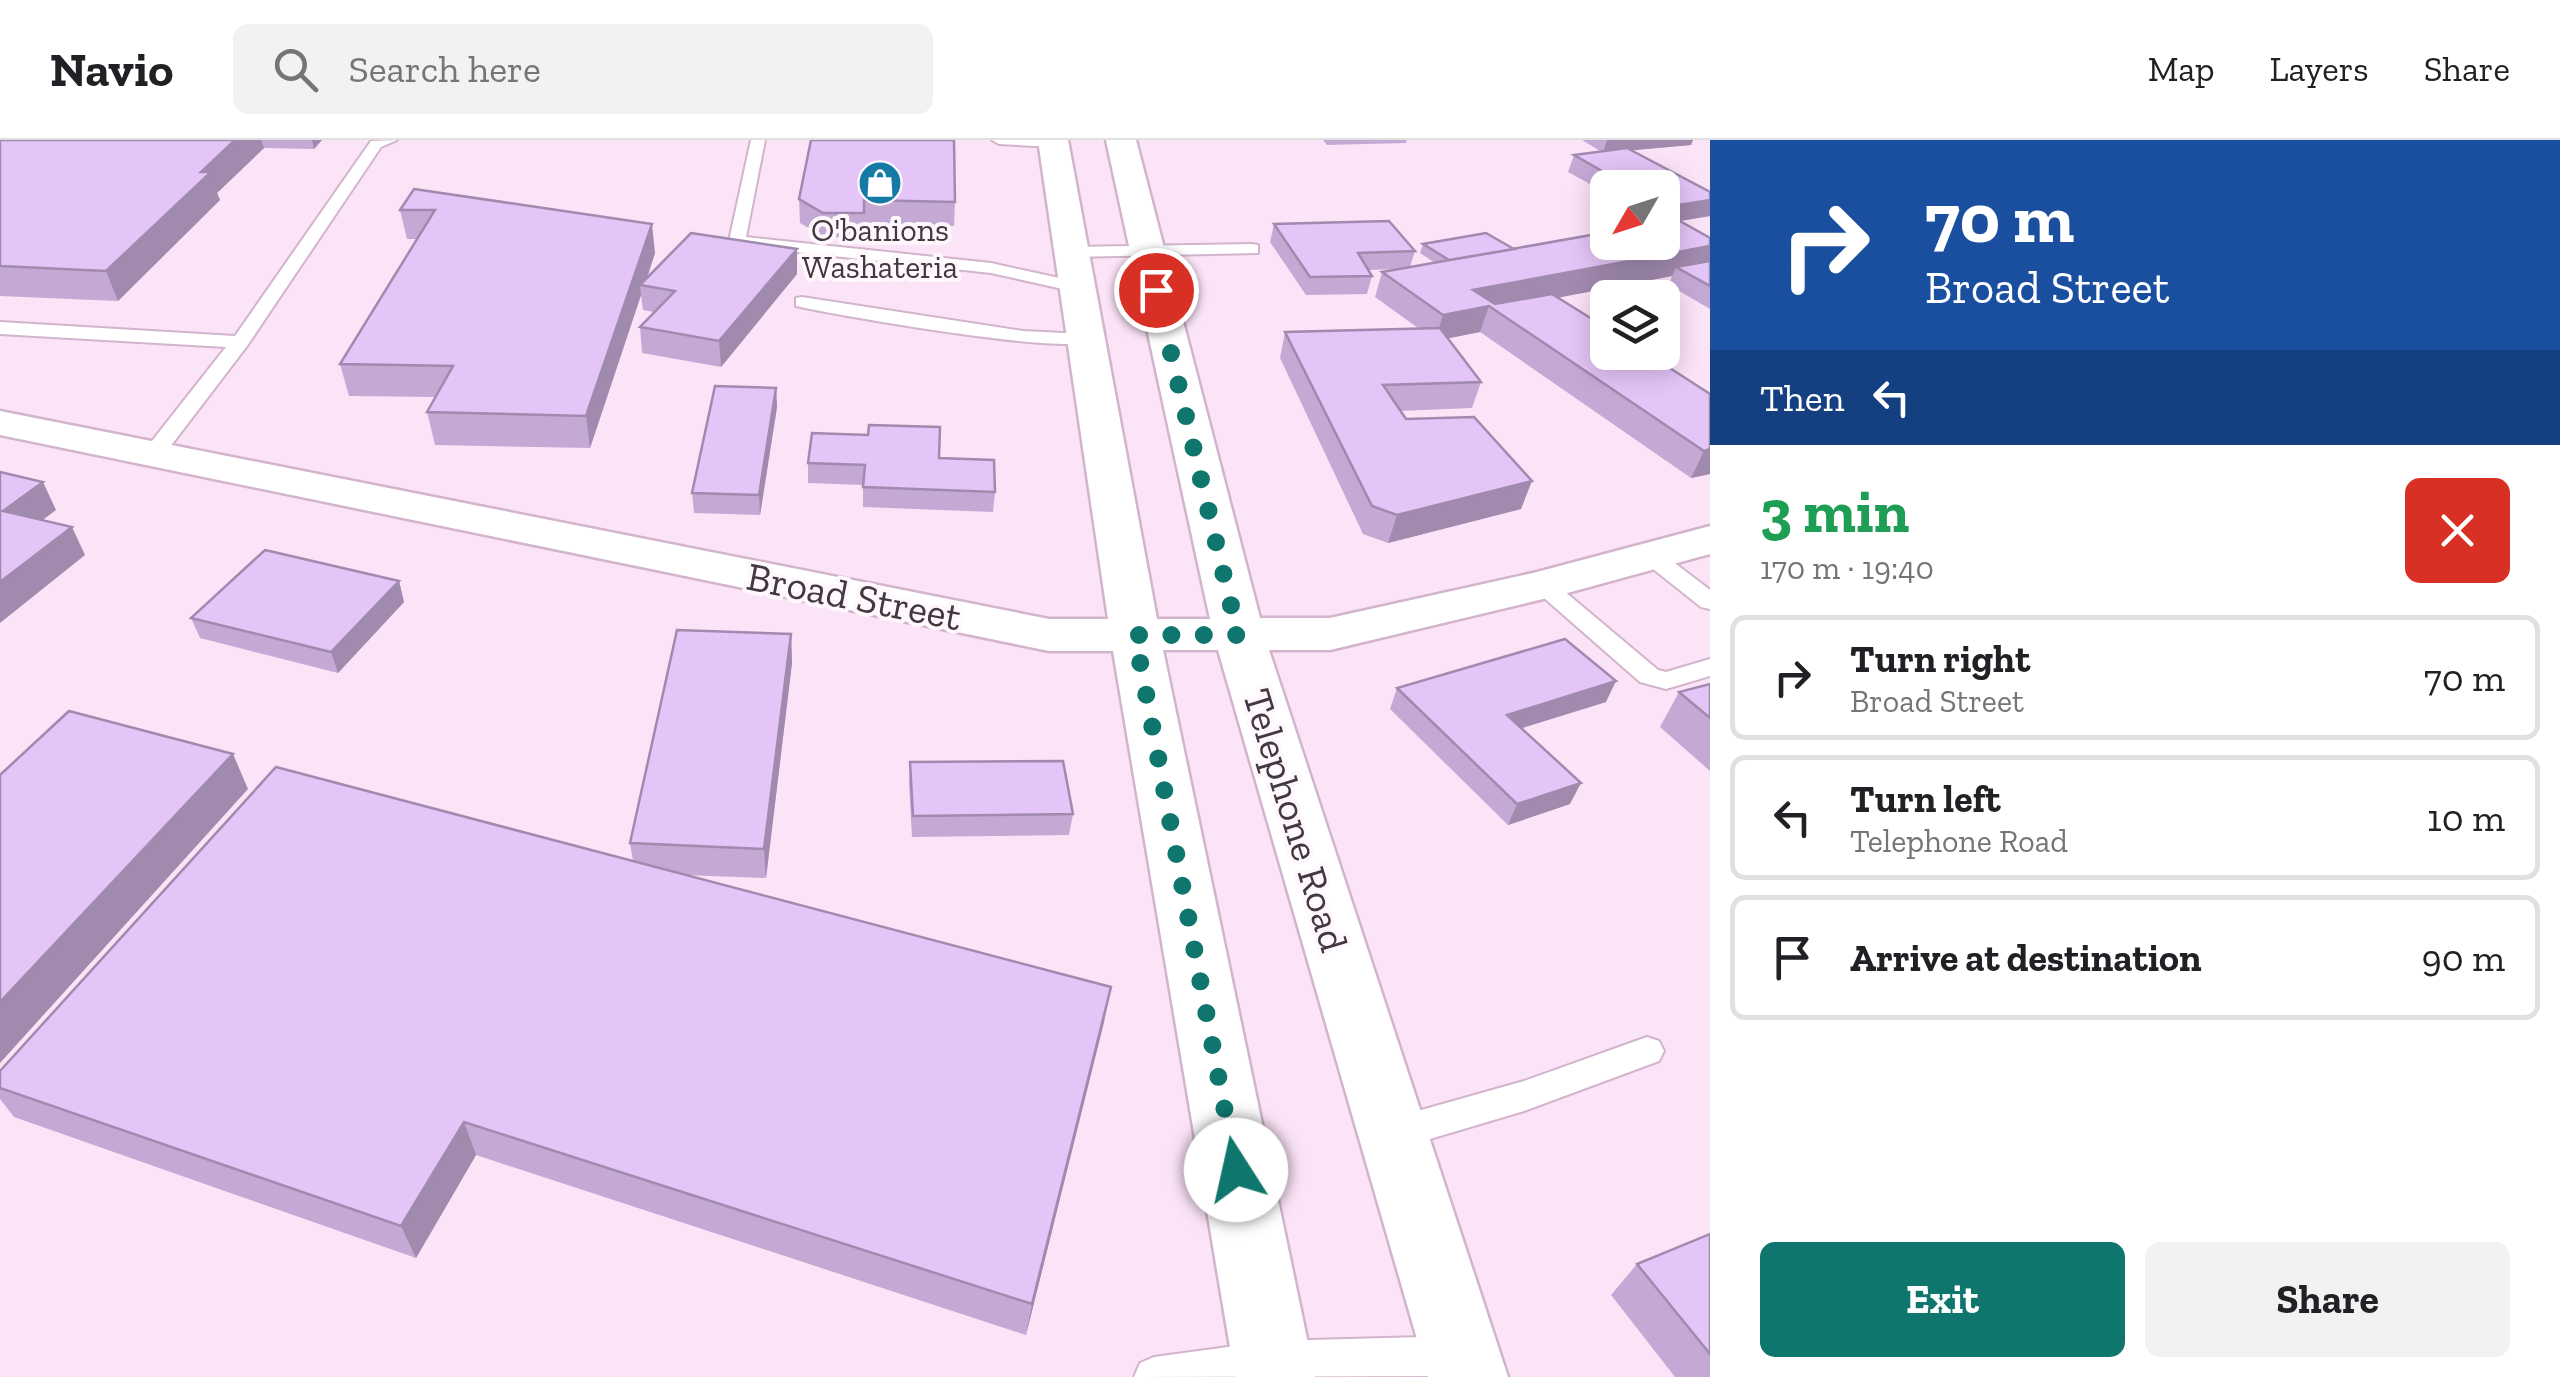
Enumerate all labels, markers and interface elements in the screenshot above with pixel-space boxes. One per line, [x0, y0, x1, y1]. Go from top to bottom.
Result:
search box [233, 24, 933, 114]
text: Navio [50, 41, 173, 98]
icon: search [268, 42, 323, 97]
text: Search here [348, 46, 541, 92]
text: Map [2148, 48, 2215, 90]
text: Layers [2270, 48, 2369, 90]
text: Share [2424, 48, 2510, 90]
shop icon: O'banions Washateria [857, 160, 903, 206]
north arrow [1590, 170, 1680, 260]
map controls [1590, 170, 1680, 370]
text: 70 m [1925, 176, 2074, 260]
icon: right [1760, 180, 1890, 310]
place label: O'banions Washateria [802, 211, 958, 286]
pin [1114, 248, 1199, 333]
text: Broad Street [1925, 261, 2169, 315]
icon: arrive [1129, 263, 1184, 318]
button: layers [1590, 280, 1680, 370]
icon: left [1864, 370, 1919, 425]
text: Then [1760, 375, 1844, 421]
text: 3 min [1760, 475, 1909, 547]
button: close [2405, 478, 2510, 583]
text: 170 m · 19:40 [1760, 549, 1934, 587]
street label: Broad Street [743, 552, 965, 640]
text: Turn right [1850, 636, 2030, 682]
icon: right [1765, 650, 1820, 705]
text: 70 m [2424, 655, 2505, 701]
text: Broad Street [1850, 682, 2024, 720]
street label: Telephone Road [1233, 683, 1359, 957]
text: Turn left [1850, 776, 2001, 822]
icon: left [1765, 790, 1820, 845]
text: 10 m [2427, 795, 2505, 841]
text: Telephone Road [1850, 822, 2068, 860]
icon: arrive [1765, 930, 1820, 985]
text: Arrive at destination [1850, 935, 2201, 981]
text: 90 m [2422, 935, 2505, 981]
position arrow [1184, 1118, 1288, 1222]
button: Exit [1760, 1242, 2125, 1357]
button: Share [2145, 1242, 2510, 1357]

